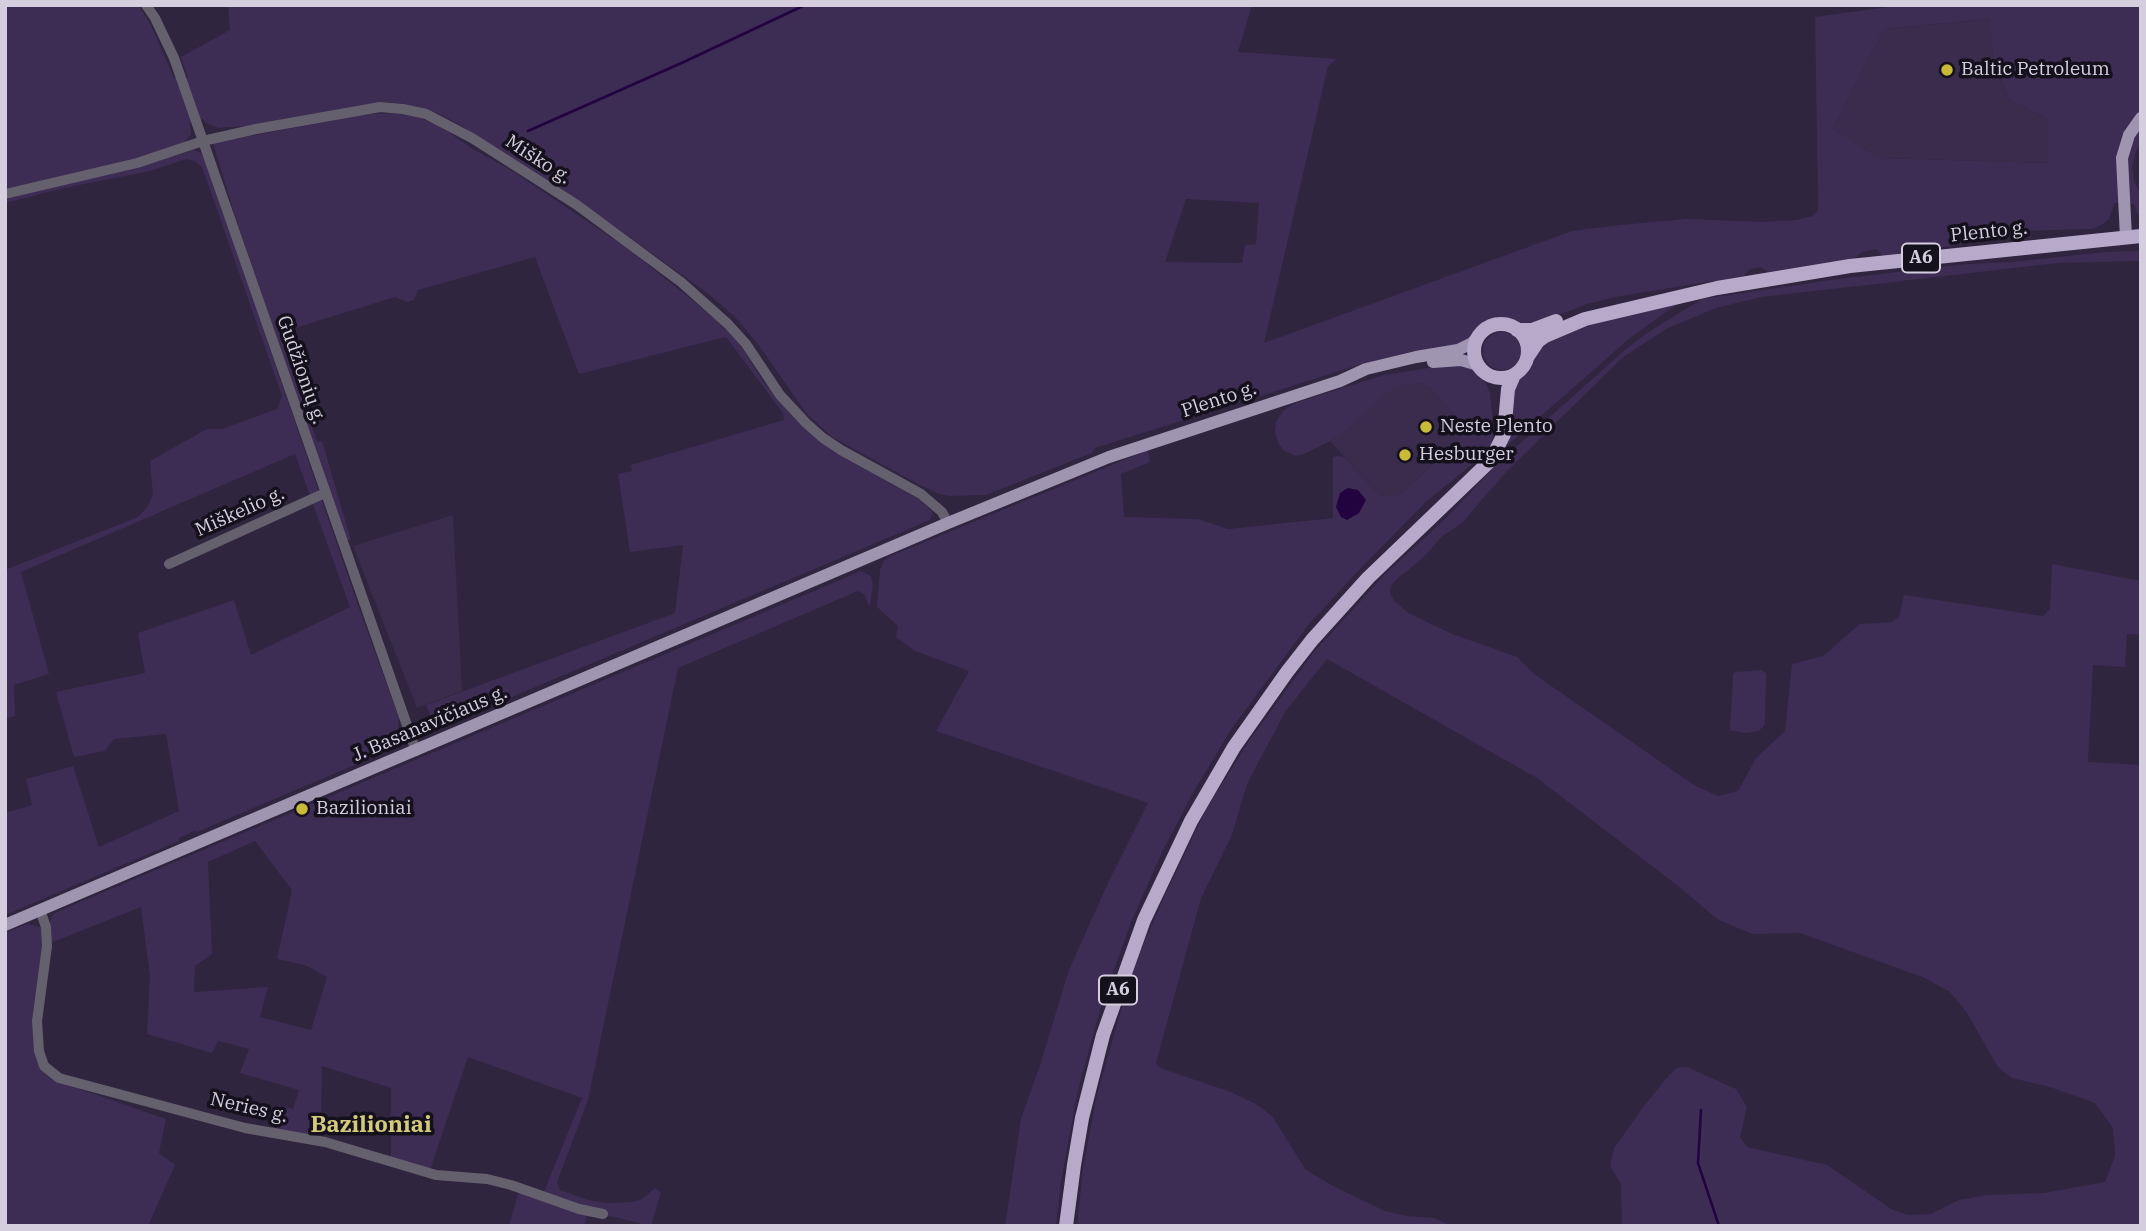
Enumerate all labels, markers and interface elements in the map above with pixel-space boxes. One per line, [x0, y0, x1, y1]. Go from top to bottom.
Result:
place label: Baltic Petroleum [1961, 59, 2110, 81]
marker: Baltic Petroleum [1939, 62, 1955, 78]
street label: Miško g. [501, 130, 575, 190]
street label: Plento g. [1949, 217, 2029, 247]
road number: A6 [1902, 244, 1940, 272]
street label: Gudžionių g. [272, 313, 330, 427]
street label: Plento g. [1179, 377, 1259, 423]
place label: Neste Plento [1440, 416, 1553, 438]
marker: Neste Plento [1418, 419, 1434, 435]
place label: Hesburger [1419, 444, 1514, 466]
marker: Hesburger [1397, 447, 1413, 463]
street label: Miškelio g. [192, 482, 288, 542]
street label: J. Basanavičiaus g. [349, 681, 511, 767]
place label: Bazilioniai [316, 798, 412, 820]
marker: Bazilioniai [294, 801, 310, 817]
road number: A6 [1099, 975, 1137, 1004]
street label: Neries g. [208, 1088, 290, 1128]
district label: Bazilioniai [310, 1111, 432, 1139]

